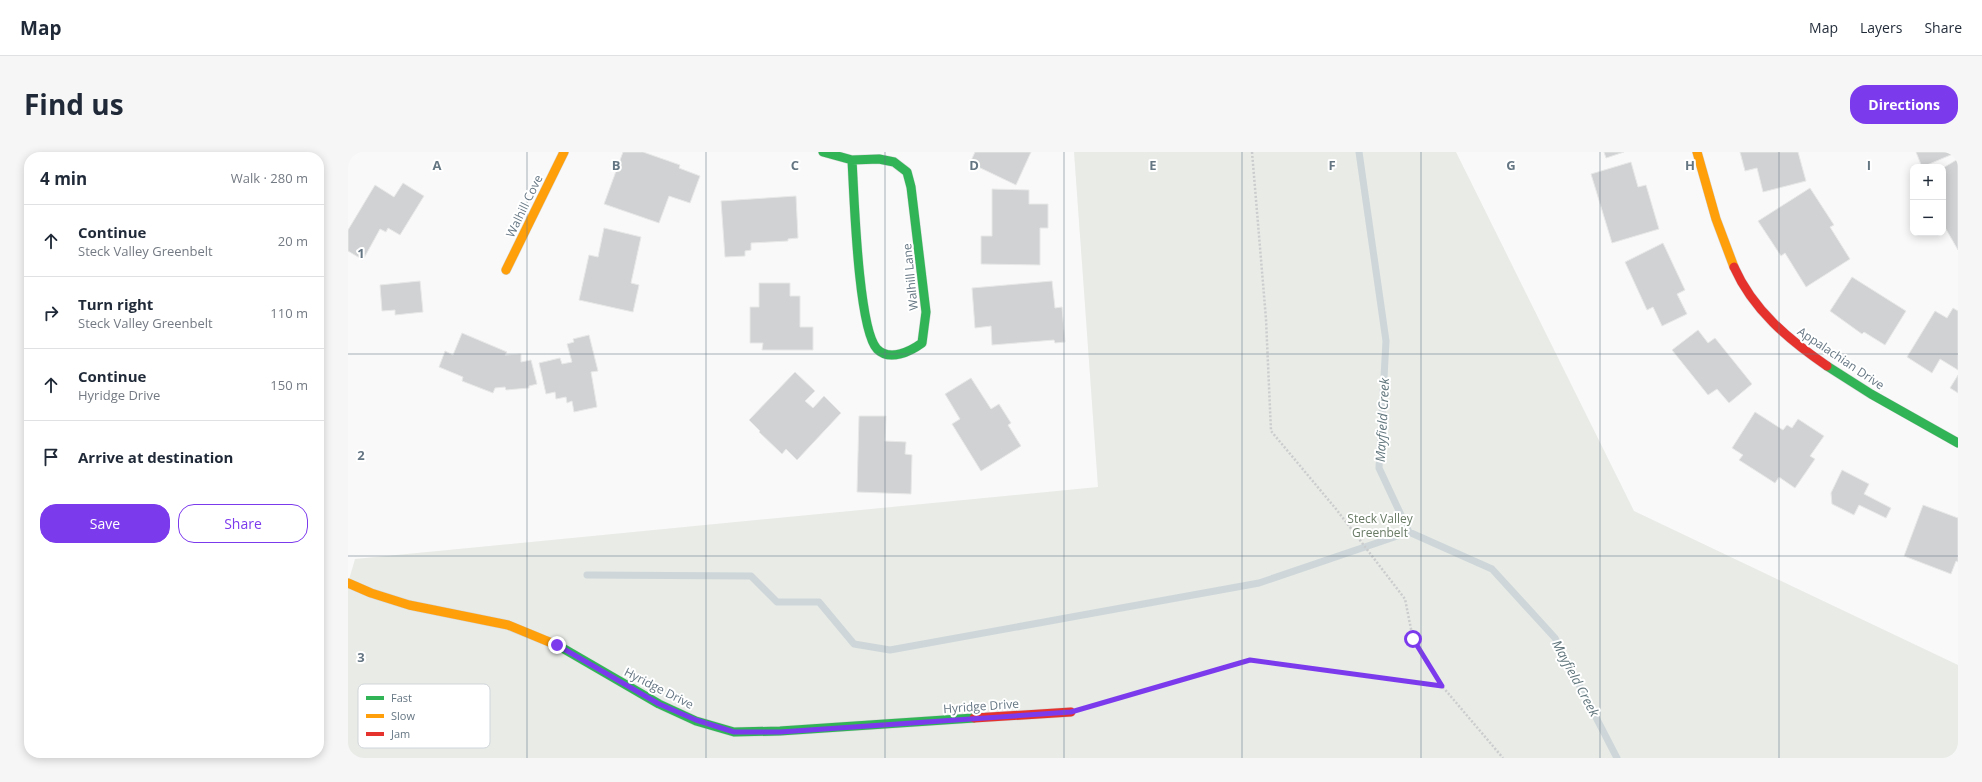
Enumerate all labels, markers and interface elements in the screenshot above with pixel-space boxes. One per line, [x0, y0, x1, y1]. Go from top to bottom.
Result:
text: Map [20, 15, 61, 41]
text: Map [1809, 18, 1838, 37]
text: Layers [1860, 18, 1902, 37]
text: Share [1924, 18, 1962, 37]
text: Find us [24, 85, 124, 123]
button: Directions [1850, 85, 1958, 124]
text: A [433, 156, 442, 174]
text: B [612, 156, 621, 174]
text: C [791, 156, 799, 174]
text: D [969, 156, 979, 174]
text: E [1149, 156, 1157, 174]
text: F [1328, 156, 1336, 174]
text: G [1506, 156, 1516, 174]
text: H [1685, 156, 1695, 174]
text: I [1867, 156, 1871, 174]
map controls [1910, 164, 1946, 236]
button: + [1910, 164, 1946, 200]
text: 4 min [40, 167, 87, 190]
text: Walk · 280 m [231, 169, 308, 187]
street label: Walhill Cove [501, 172, 547, 240]
button: − [1910, 200, 1946, 236]
text: Continue [78, 222, 146, 242]
icon: ahead [40, 230, 62, 252]
text: 20 m [278, 232, 308, 250]
text: Steck Valley Greenbelt [78, 242, 213, 260]
street label: Walhill Lane [898, 242, 922, 311]
text: 1 [357, 244, 365, 262]
text: Turn right [78, 294, 153, 314]
icon: right [40, 302, 62, 324]
text: 110 m [270, 304, 308, 322]
text: Steck Valley Greenbelt [78, 314, 213, 332]
street label: Appalachian Drive [1794, 323, 1888, 394]
text: Continue [78, 366, 146, 386]
icon: ahead [40, 374, 62, 396]
text: 150 m [270, 376, 308, 394]
water label: Mayfield Creek [1371, 377, 1393, 463]
text: Hyridge Drive [78, 386, 160, 404]
icon: arrive [40, 446, 62, 468]
text: 2 [357, 446, 365, 464]
text: Arrive at destination [78, 447, 233, 467]
button: Save [40, 504, 170, 543]
button: Share [178, 504, 308, 543]
park label: Steck Valley Greenbelt [1347, 510, 1414, 541]
route start [1404, 630, 1422, 648]
route end [548, 636, 566, 654]
water label: Mayfield Creek [1548, 637, 1604, 720]
text: 3 [357, 648, 365, 666]
street label: Hyridge Drive [621, 663, 697, 713]
legend [358, 684, 490, 748]
text: Fast [391, 690, 412, 705]
street label: Hyridge Drive [943, 695, 1020, 717]
text: Slow [391, 708, 415, 723]
text: Jam [390, 726, 410, 741]

